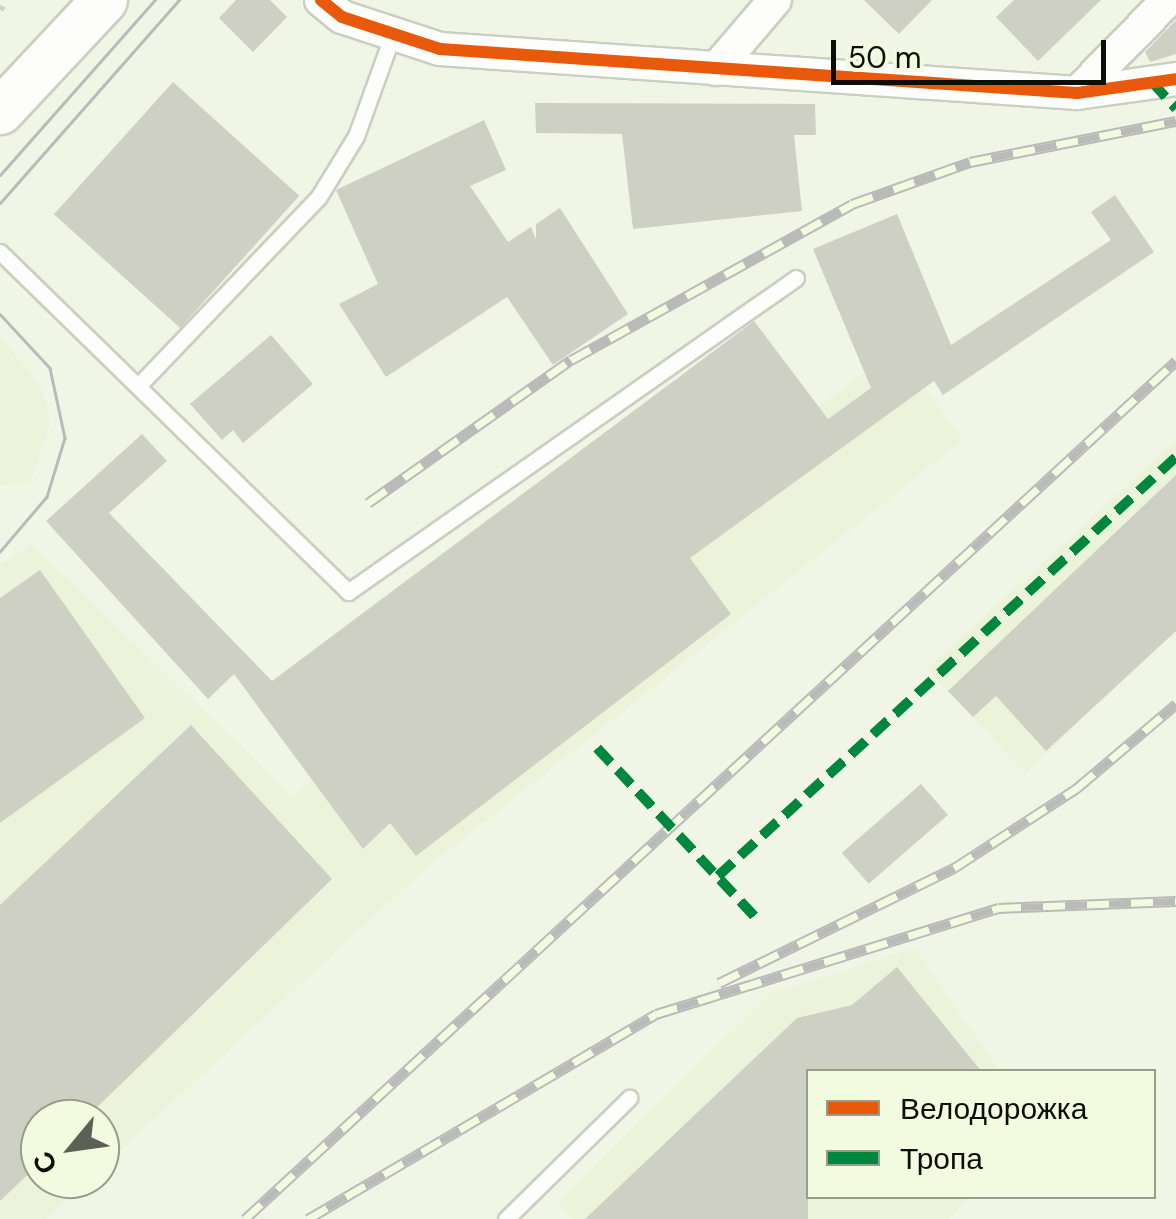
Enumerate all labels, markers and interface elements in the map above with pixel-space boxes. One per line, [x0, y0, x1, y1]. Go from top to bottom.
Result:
scale bar [836, 20, 1111, 82]
text: 50 m [848, 38, 922, 77]
legend [806, 1069, 1156, 1199]
text: Велодорожка [900, 1089, 1087, 1128]
north arrow [20, 1099, 120, 1199]
text: Тропа [900, 1139, 983, 1178]
text: С [24, 1145, 66, 1181]

